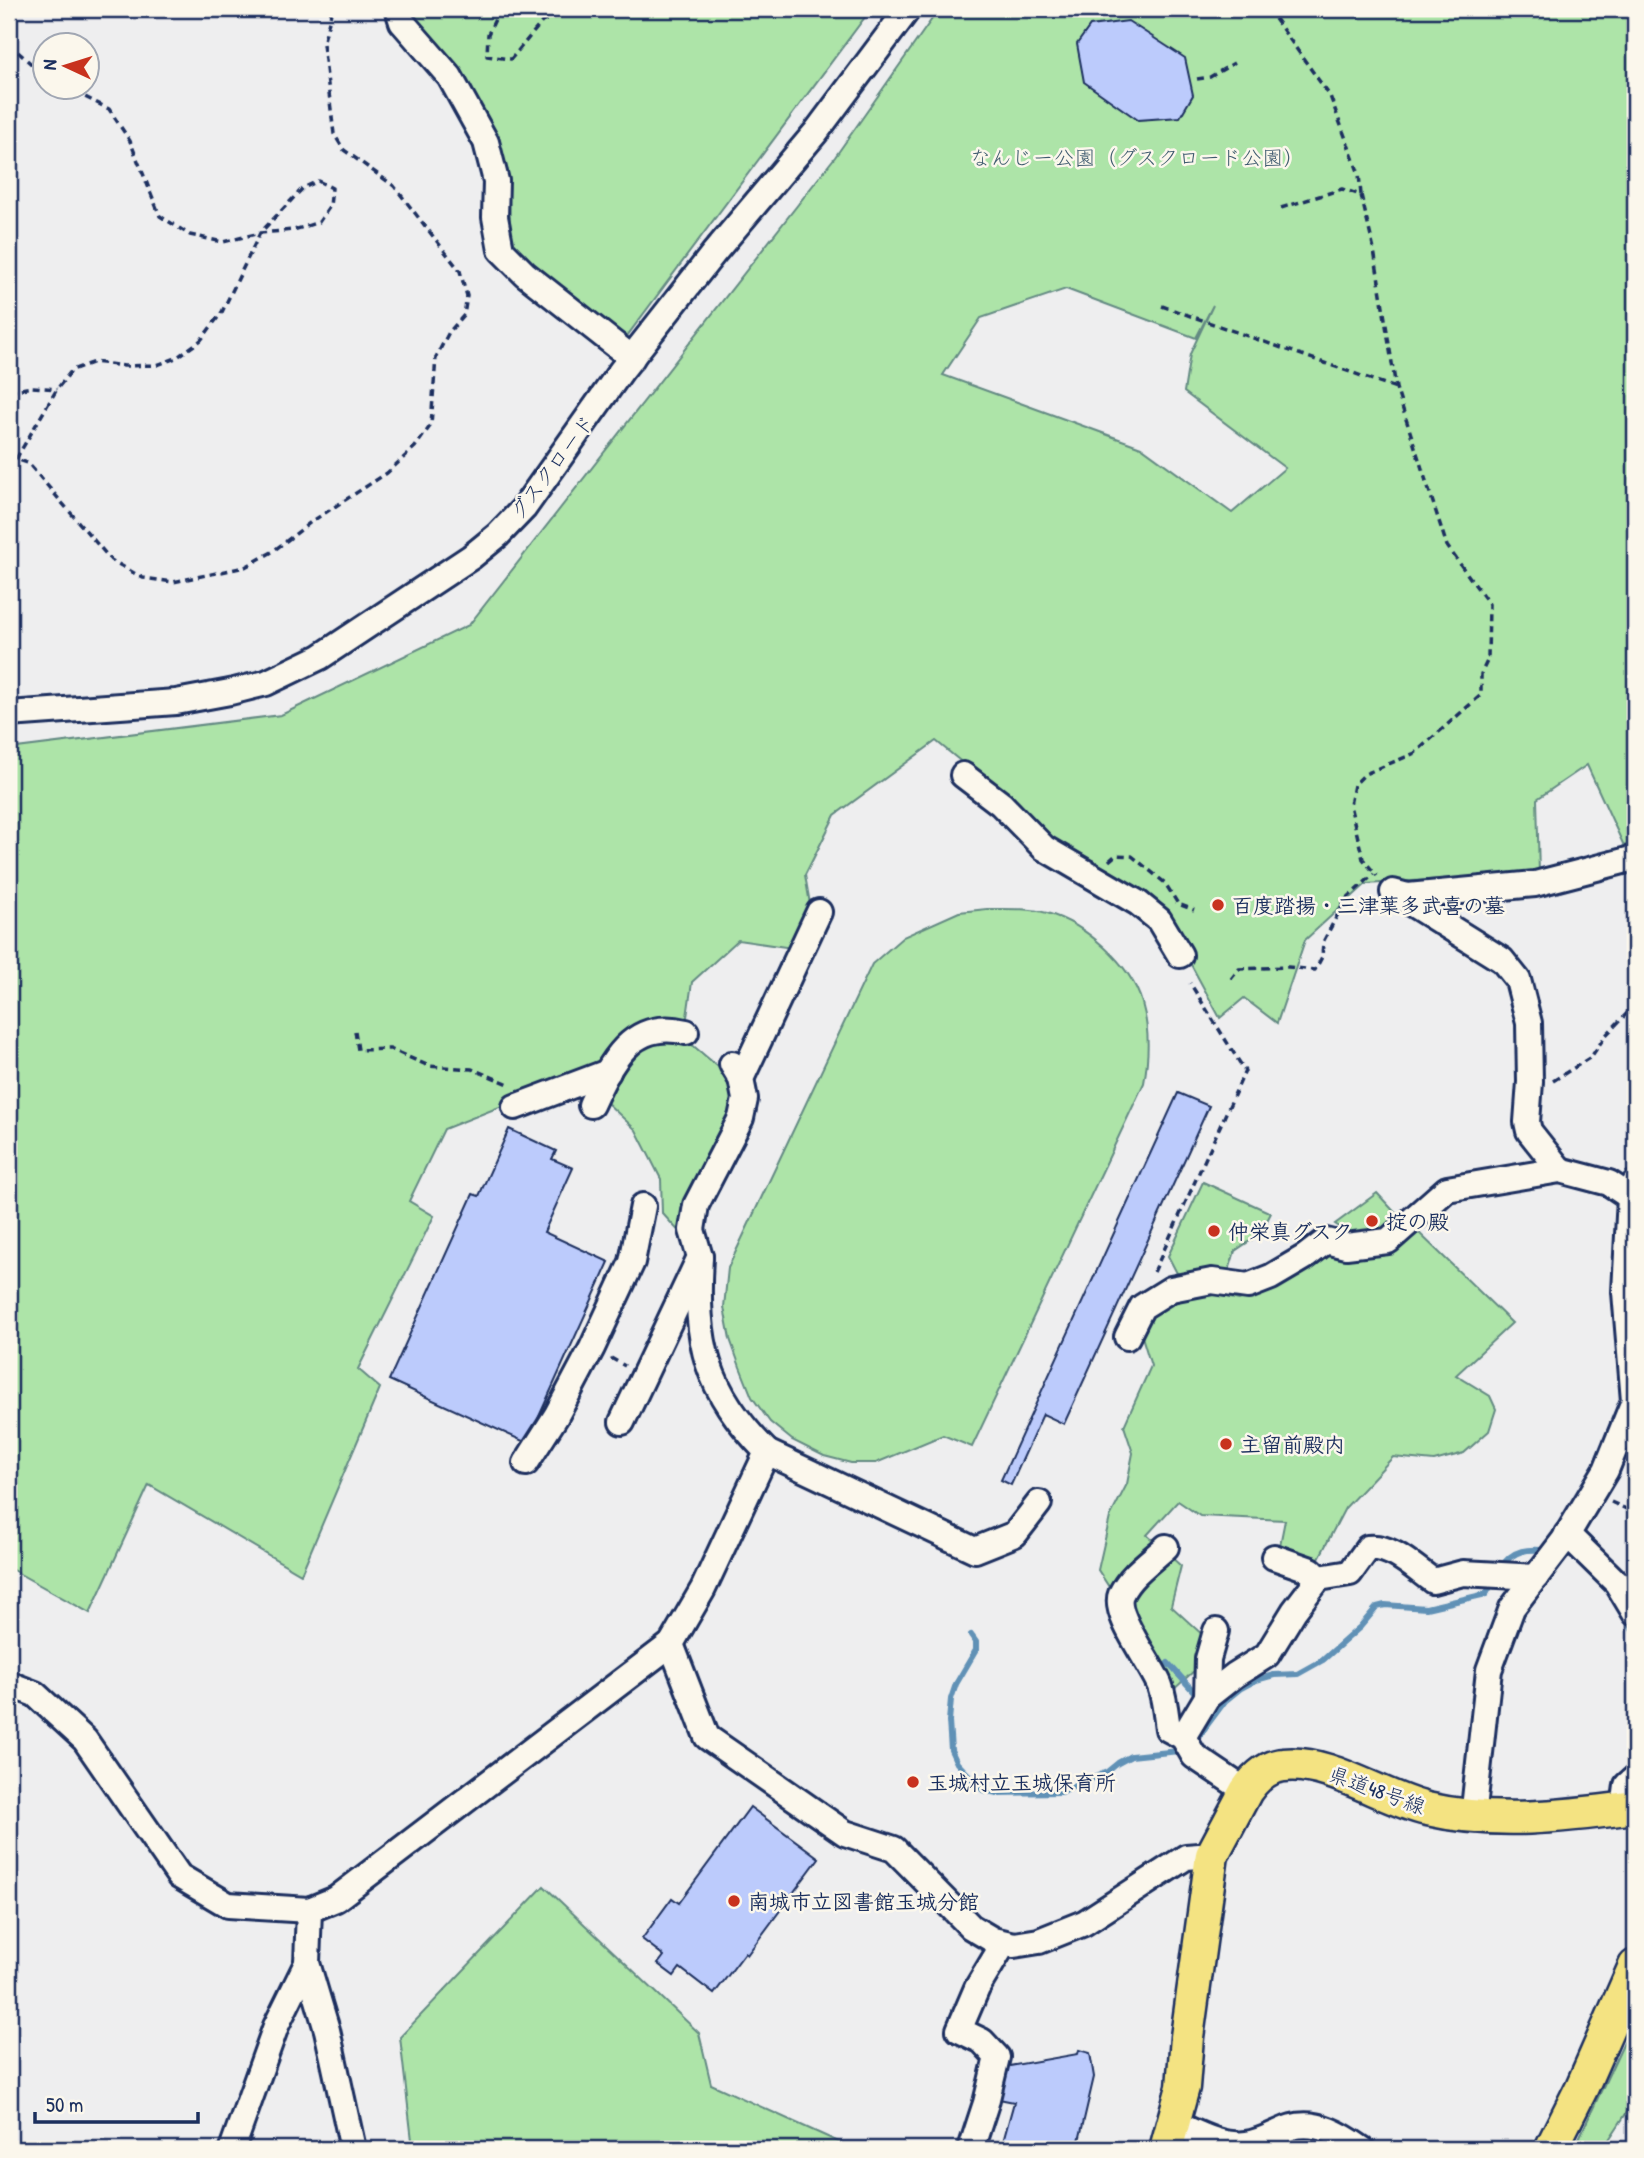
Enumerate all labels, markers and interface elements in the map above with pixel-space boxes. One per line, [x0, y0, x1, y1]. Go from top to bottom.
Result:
north arrow [32, 32, 102, 102]
text: N [36, 59, 62, 71]
park label: なんじー公園（グスクロード公園） [970, 143, 1304, 172]
street label: グスクロード [503, 408, 601, 526]
place label: 百度踏揚・三津葉多武喜の墓 [1232, 891, 1505, 920]
marker: 百度踏揚・三津葉多武喜の墓 [1210, 897, 1226, 913]
place label: 掟の殿 [1386, 1207, 1449, 1236]
marker: 掟の殿 [1364, 1213, 1380, 1229]
place label: 仲栄真グスク [1228, 1217, 1353, 1246]
marker: 仲栄真グスク [1206, 1223, 1222, 1239]
place label: 主留前殿内 [1240, 1430, 1345, 1459]
marker: 主留前殿内 [1218, 1436, 1234, 1452]
street label: 県道48号線 [1325, 1759, 1429, 1821]
place label: 玉城村立玉城保育所 [927, 1768, 1116, 1797]
marker: 玉城村立玉城保育所 [905, 1774, 921, 1790]
place label: 南城市立図書館玉城分館 [748, 1887, 979, 1916]
marker: 南城市立図書館玉城分館 [726, 1893, 742, 1909]
scale bar [35, 2081, 198, 2125]
text: 50 m [46, 2090, 83, 2119]

